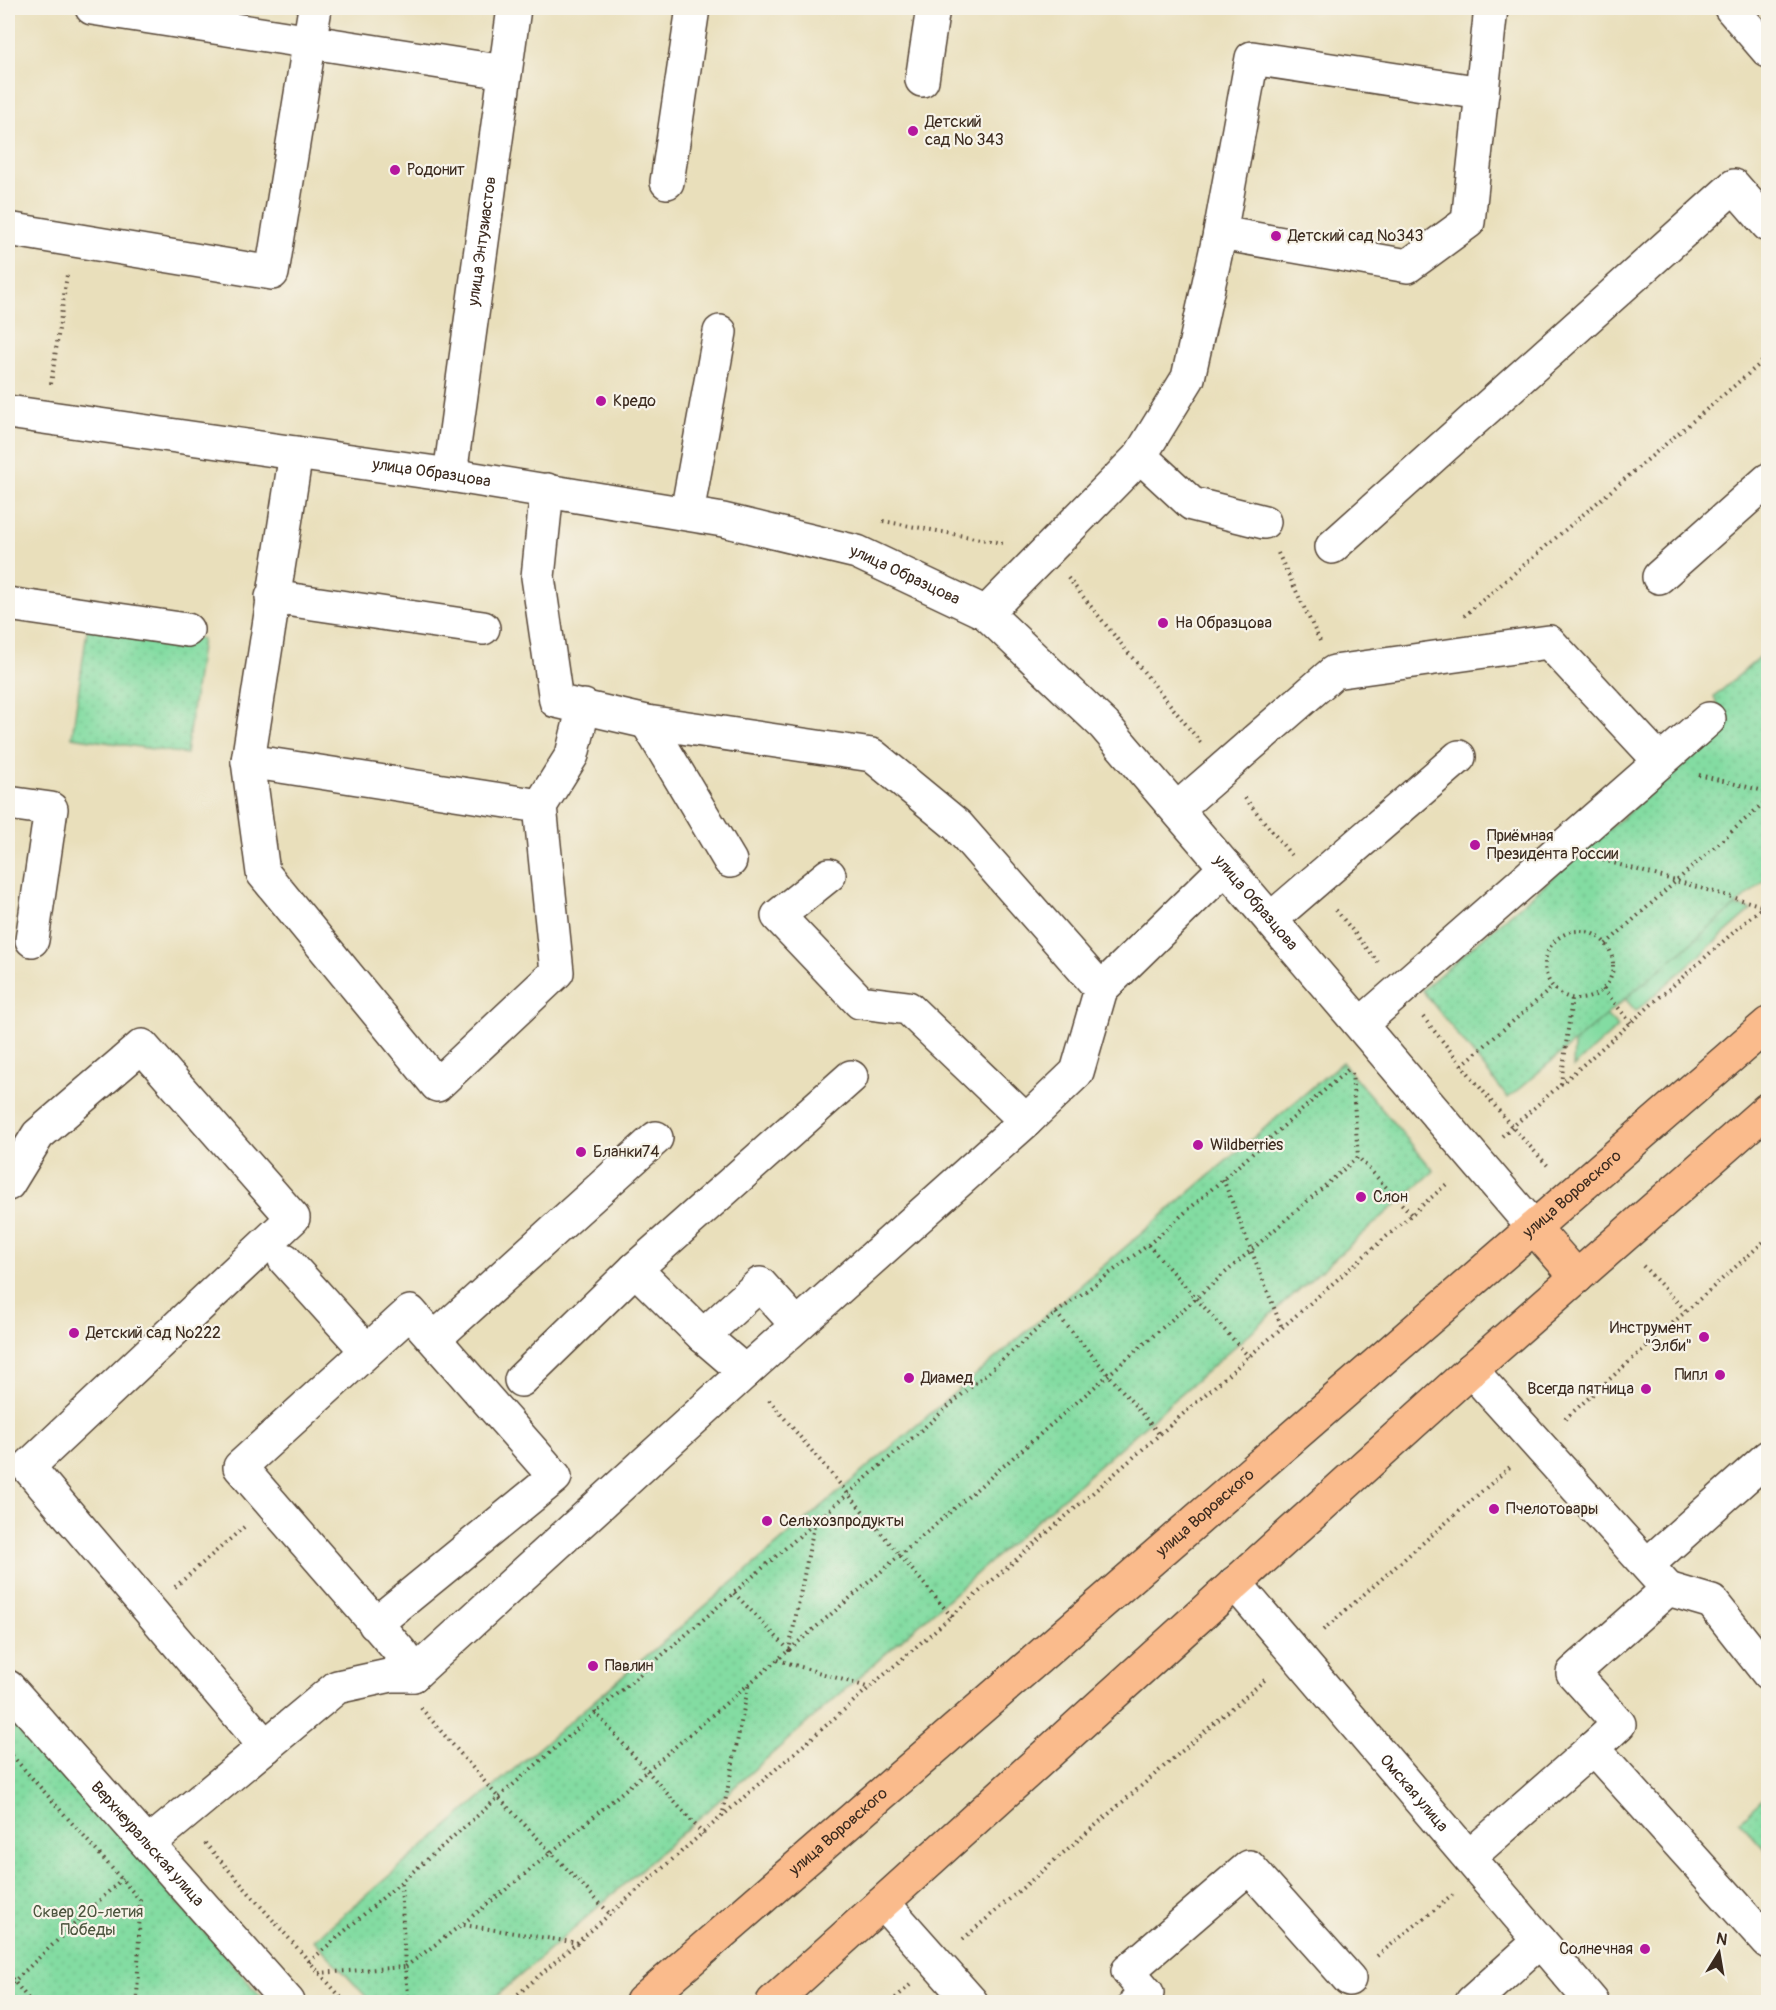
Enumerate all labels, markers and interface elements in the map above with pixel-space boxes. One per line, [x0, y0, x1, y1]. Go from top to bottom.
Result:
place label: Детский сад № 343 [924, 112, 1004, 150]
marker: Детский сад № 343 [906, 124, 920, 138]
place label: Родонит [407, 160, 465, 180]
marker: Родонит [388, 163, 402, 177]
street label: улица Энтузиастов [463, 175, 501, 308]
place label: Детский сад №343 [1287, 226, 1423, 246]
marker: Детский сад №343 [1269, 229, 1283, 243]
place label: Кредо [613, 391, 656, 411]
marker: Кредо [594, 394, 608, 408]
street label: улица Образцова [370, 454, 492, 492]
street label: улица Образцова [847, 540, 963, 609]
place label: На Образцова [1175, 613, 1272, 633]
marker: На Образцова [1156, 616, 1170, 630]
place label: Приёмная Президента России [1487, 826, 1618, 864]
marker: Приёмная Президента России [1468, 838, 1482, 852]
street label: улица Образцова [1209, 850, 1302, 955]
place label: Wildberries [1210, 1135, 1283, 1155]
marker: Wildberries [1191, 1138, 1205, 1152]
place label: Бланки74 [593, 1142, 660, 1162]
marker: Бланки74 [574, 1145, 588, 1159]
street label: улица Воровского [1518, 1146, 1626, 1243]
place label: Слон [1373, 1187, 1408, 1207]
marker: Слон [1354, 1190, 1368, 1204]
place label: Инструмент "Элби" [1610, 1318, 1692, 1356]
place label: Детский сад №222 [85, 1323, 221, 1343]
marker: Детский сад №222 [67, 1326, 81, 1340]
marker: Инструмент "Элби" [1697, 1330, 1711, 1344]
place label: Пипл [1675, 1365, 1708, 1385]
place label: Диамед [920, 1368, 974, 1388]
marker: Пипл [1713, 1368, 1727, 1382]
marker: Диамед [902, 1371, 916, 1385]
place label: Всегда пятница [1527, 1379, 1634, 1399]
marker: Всегда пятница [1639, 1382, 1653, 1396]
street label: улица Воровского [1151, 1464, 1259, 1562]
place label: Пчелотовары [1506, 1499, 1598, 1519]
marker: Пчелотовары [1487, 1502, 1501, 1516]
place label: Сельхозпродукты [779, 1511, 904, 1531]
marker: Сельхозпродукты [760, 1514, 774, 1528]
place label: Павлин [605, 1656, 653, 1676]
marker: Павлин [586, 1659, 600, 1673]
street label: Омская улица [1375, 1750, 1453, 1836]
street label: Верхнеуральская улица [87, 1777, 208, 1911]
street label: улица Воровского [784, 1783, 892, 1880]
park label: Сквер 20-летия Победы [33, 1902, 143, 1940]
north arrow [1689, 1923, 1749, 1983]
text: N [1714, 1928, 1729, 1950]
place label: Солнечная [1559, 1939, 1633, 1959]
marker: Солнечная [1638, 1942, 1652, 1956]

